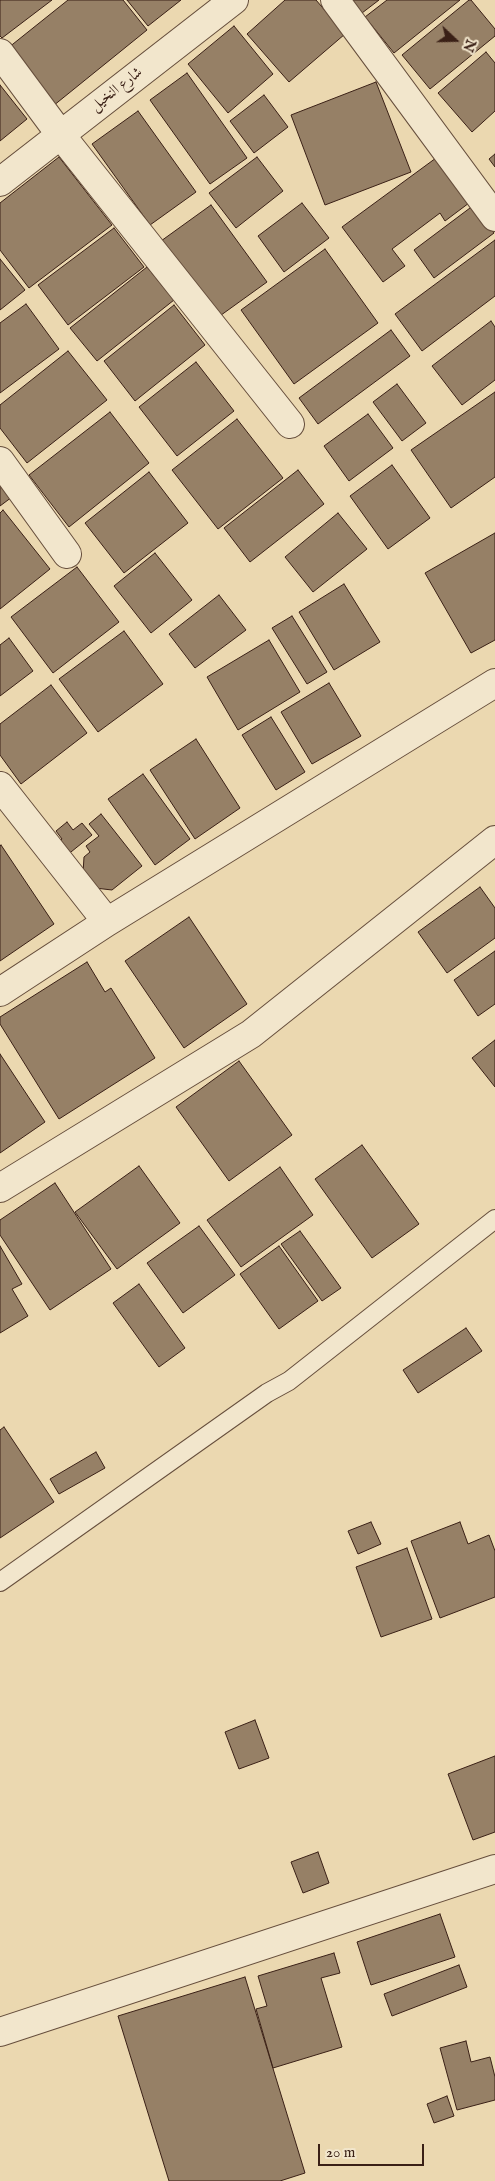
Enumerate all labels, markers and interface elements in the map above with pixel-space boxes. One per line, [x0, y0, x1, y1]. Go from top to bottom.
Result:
north arrow [430, 15, 480, 65]
text: N [458, 36, 480, 54]
street label: شارع النخيل [87, 64, 147, 116]
scale bar [320, 2134, 426, 2166]
text: 20 m [326, 2143, 355, 2162]

